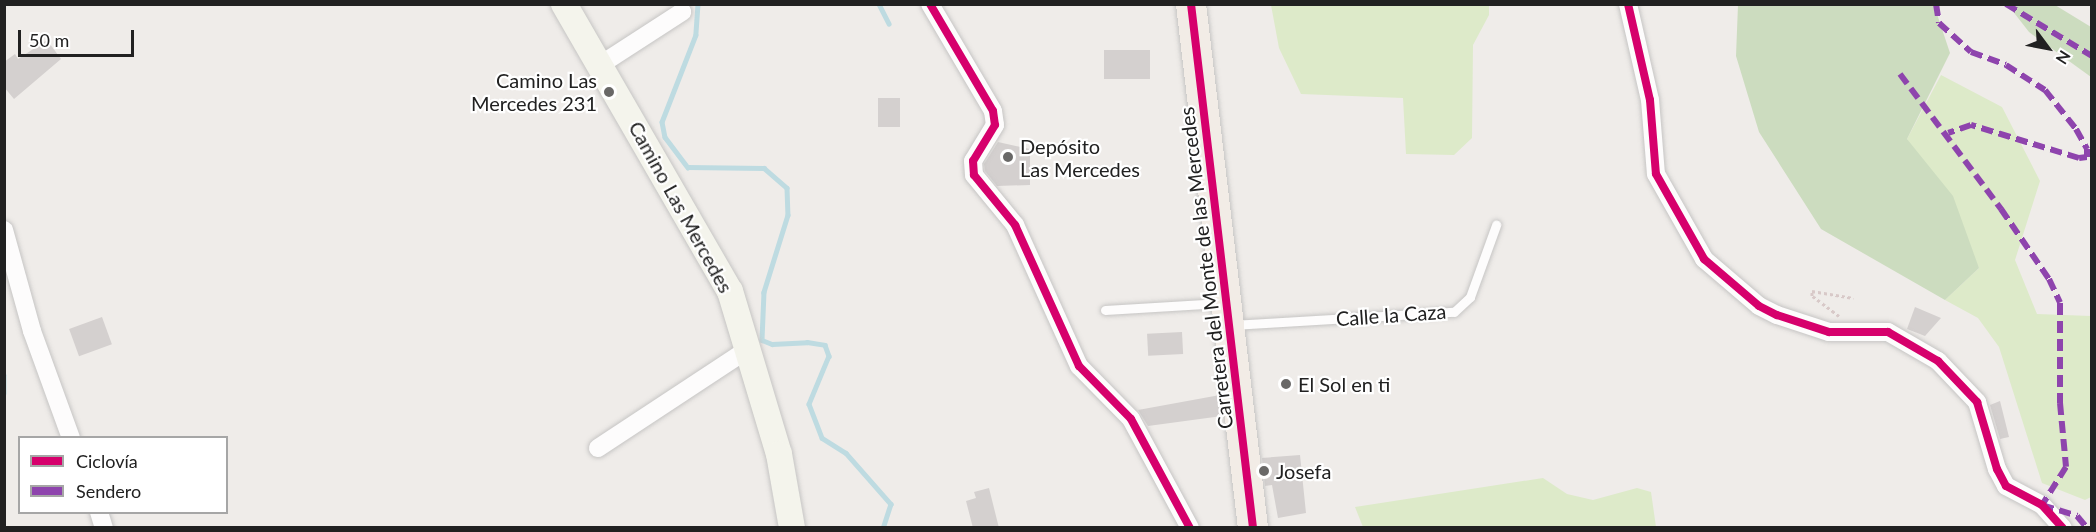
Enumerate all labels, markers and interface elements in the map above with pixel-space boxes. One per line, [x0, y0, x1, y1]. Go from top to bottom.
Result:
scale bar [21, 18, 136, 56]
north arrow [2018, 18, 2078, 78]
text: 50 m [29, 29, 69, 51]
text: N [2052, 48, 2075, 68]
place label: Camino Las Mercedes 231 [471, 68, 597, 115]
marker: Camino Las Mercedes 231 [602, 85, 616, 99]
street label: Carretera del Monte de las Mercedes [1174, 106, 1238, 430]
street label: Camino Las Mercedes [624, 117, 738, 297]
place label: Depósito Las Mercedes [1020, 134, 1140, 181]
marker: Depósito Las Mercedes [1001, 150, 1015, 164]
street label: Calle la Caza [1335, 299, 1447, 331]
place label: El Sol en ti [1298, 372, 1390, 396]
marker: El Sol en ti [1279, 377, 1293, 391]
legend [18, 436, 228, 514]
text: Ciclovía [76, 450, 138, 472]
place label: Josefa [1276, 459, 1331, 483]
marker: Josefa [1257, 464, 1271, 478]
text: Sendero [76, 480, 141, 502]

